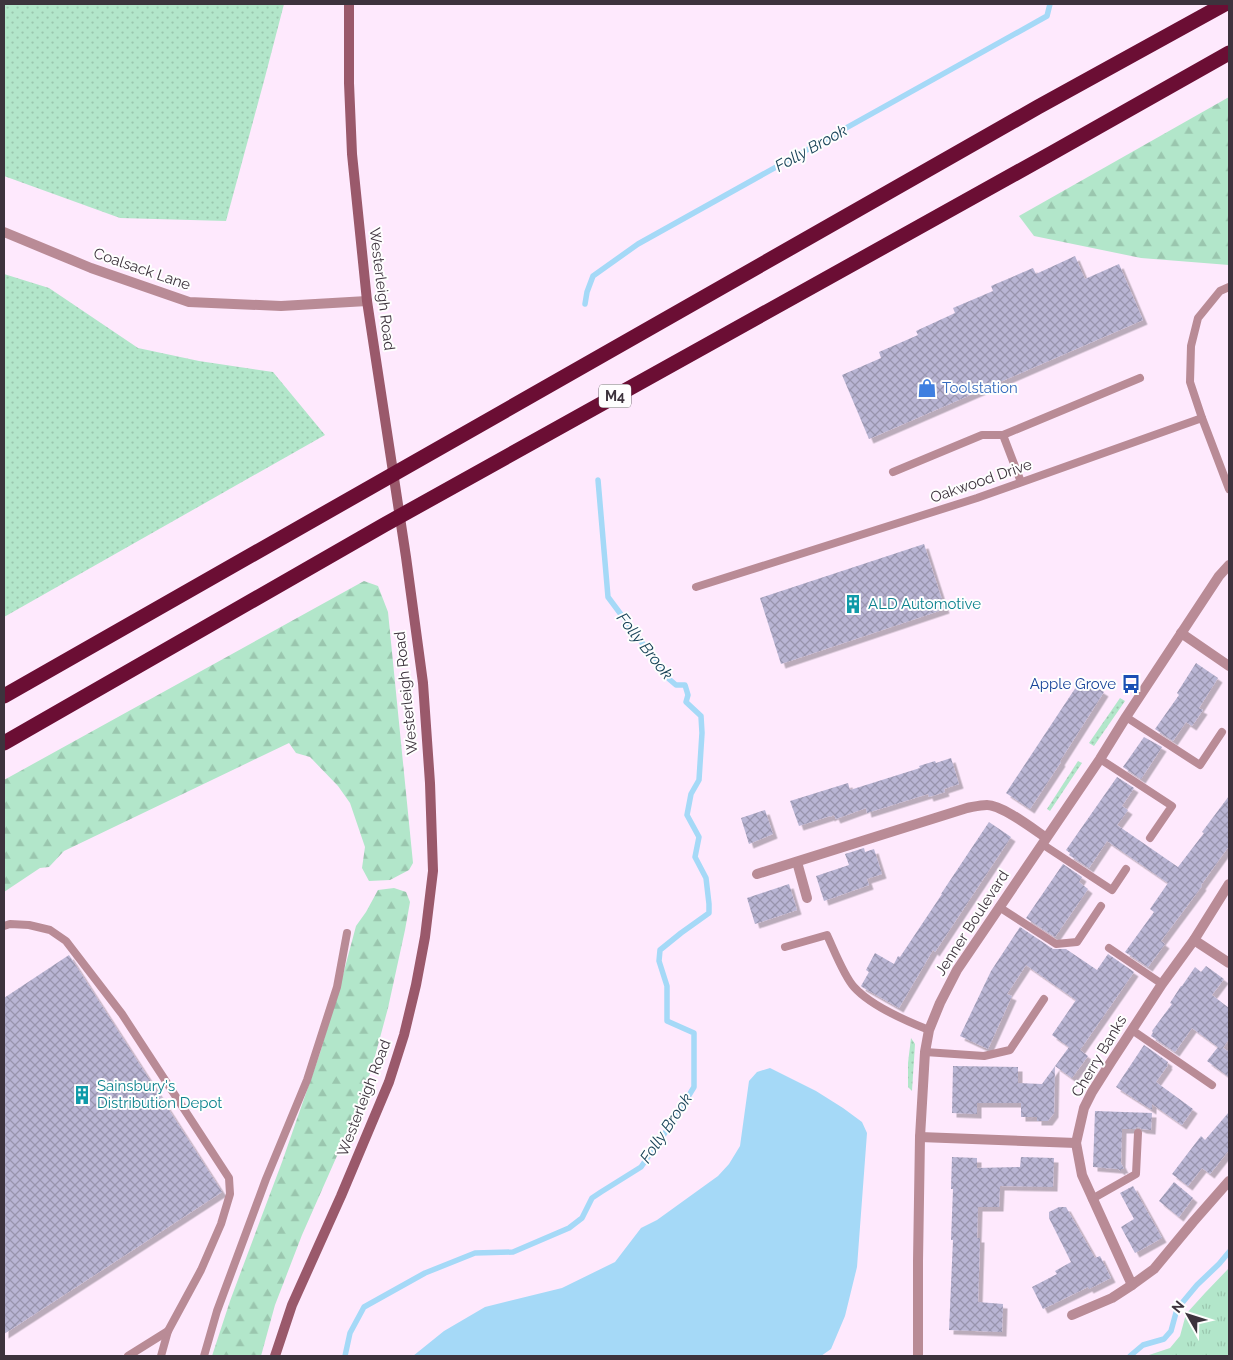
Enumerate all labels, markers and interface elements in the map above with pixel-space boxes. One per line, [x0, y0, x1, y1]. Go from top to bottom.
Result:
water label: Folly Brook [772, 120, 851, 176]
street label: Westerleigh Road [366, 227, 398, 351]
street label: Coalsack Lane [91, 244, 193, 294]
shop icon: Toolstation [916, 377, 938, 399]
place label: Toolstation [942, 379, 1018, 397]
road number: M4 [599, 384, 631, 408]
street label: Oakwood Drive [928, 455, 1034, 507]
building icon: ALD Automotive [842, 593, 864, 615]
place label: ALD Automotive [868, 595, 981, 613]
water label: Folly Brook [613, 609, 677, 684]
street label: Westerleigh Road [391, 631, 421, 755]
bus stop icon: Apple Grove [1120, 673, 1142, 695]
place label: Apple Grove [1030, 675, 1116, 693]
street label: Jenner Boulevard [931, 867, 1013, 979]
street label: Cherry Banks [1068, 1012, 1130, 1100]
street label: Westerleigh Road [333, 1037, 395, 1159]
place label: Sainsbury's Distribution Depot [97, 1077, 222, 1112]
building icon: Sainsbury's Distribution Depot [71, 1084, 93, 1106]
water label: Folly Brook [636, 1089, 696, 1166]
north arrow [1163, 1290, 1213, 1340]
text: N [1168, 1298, 1187, 1316]

